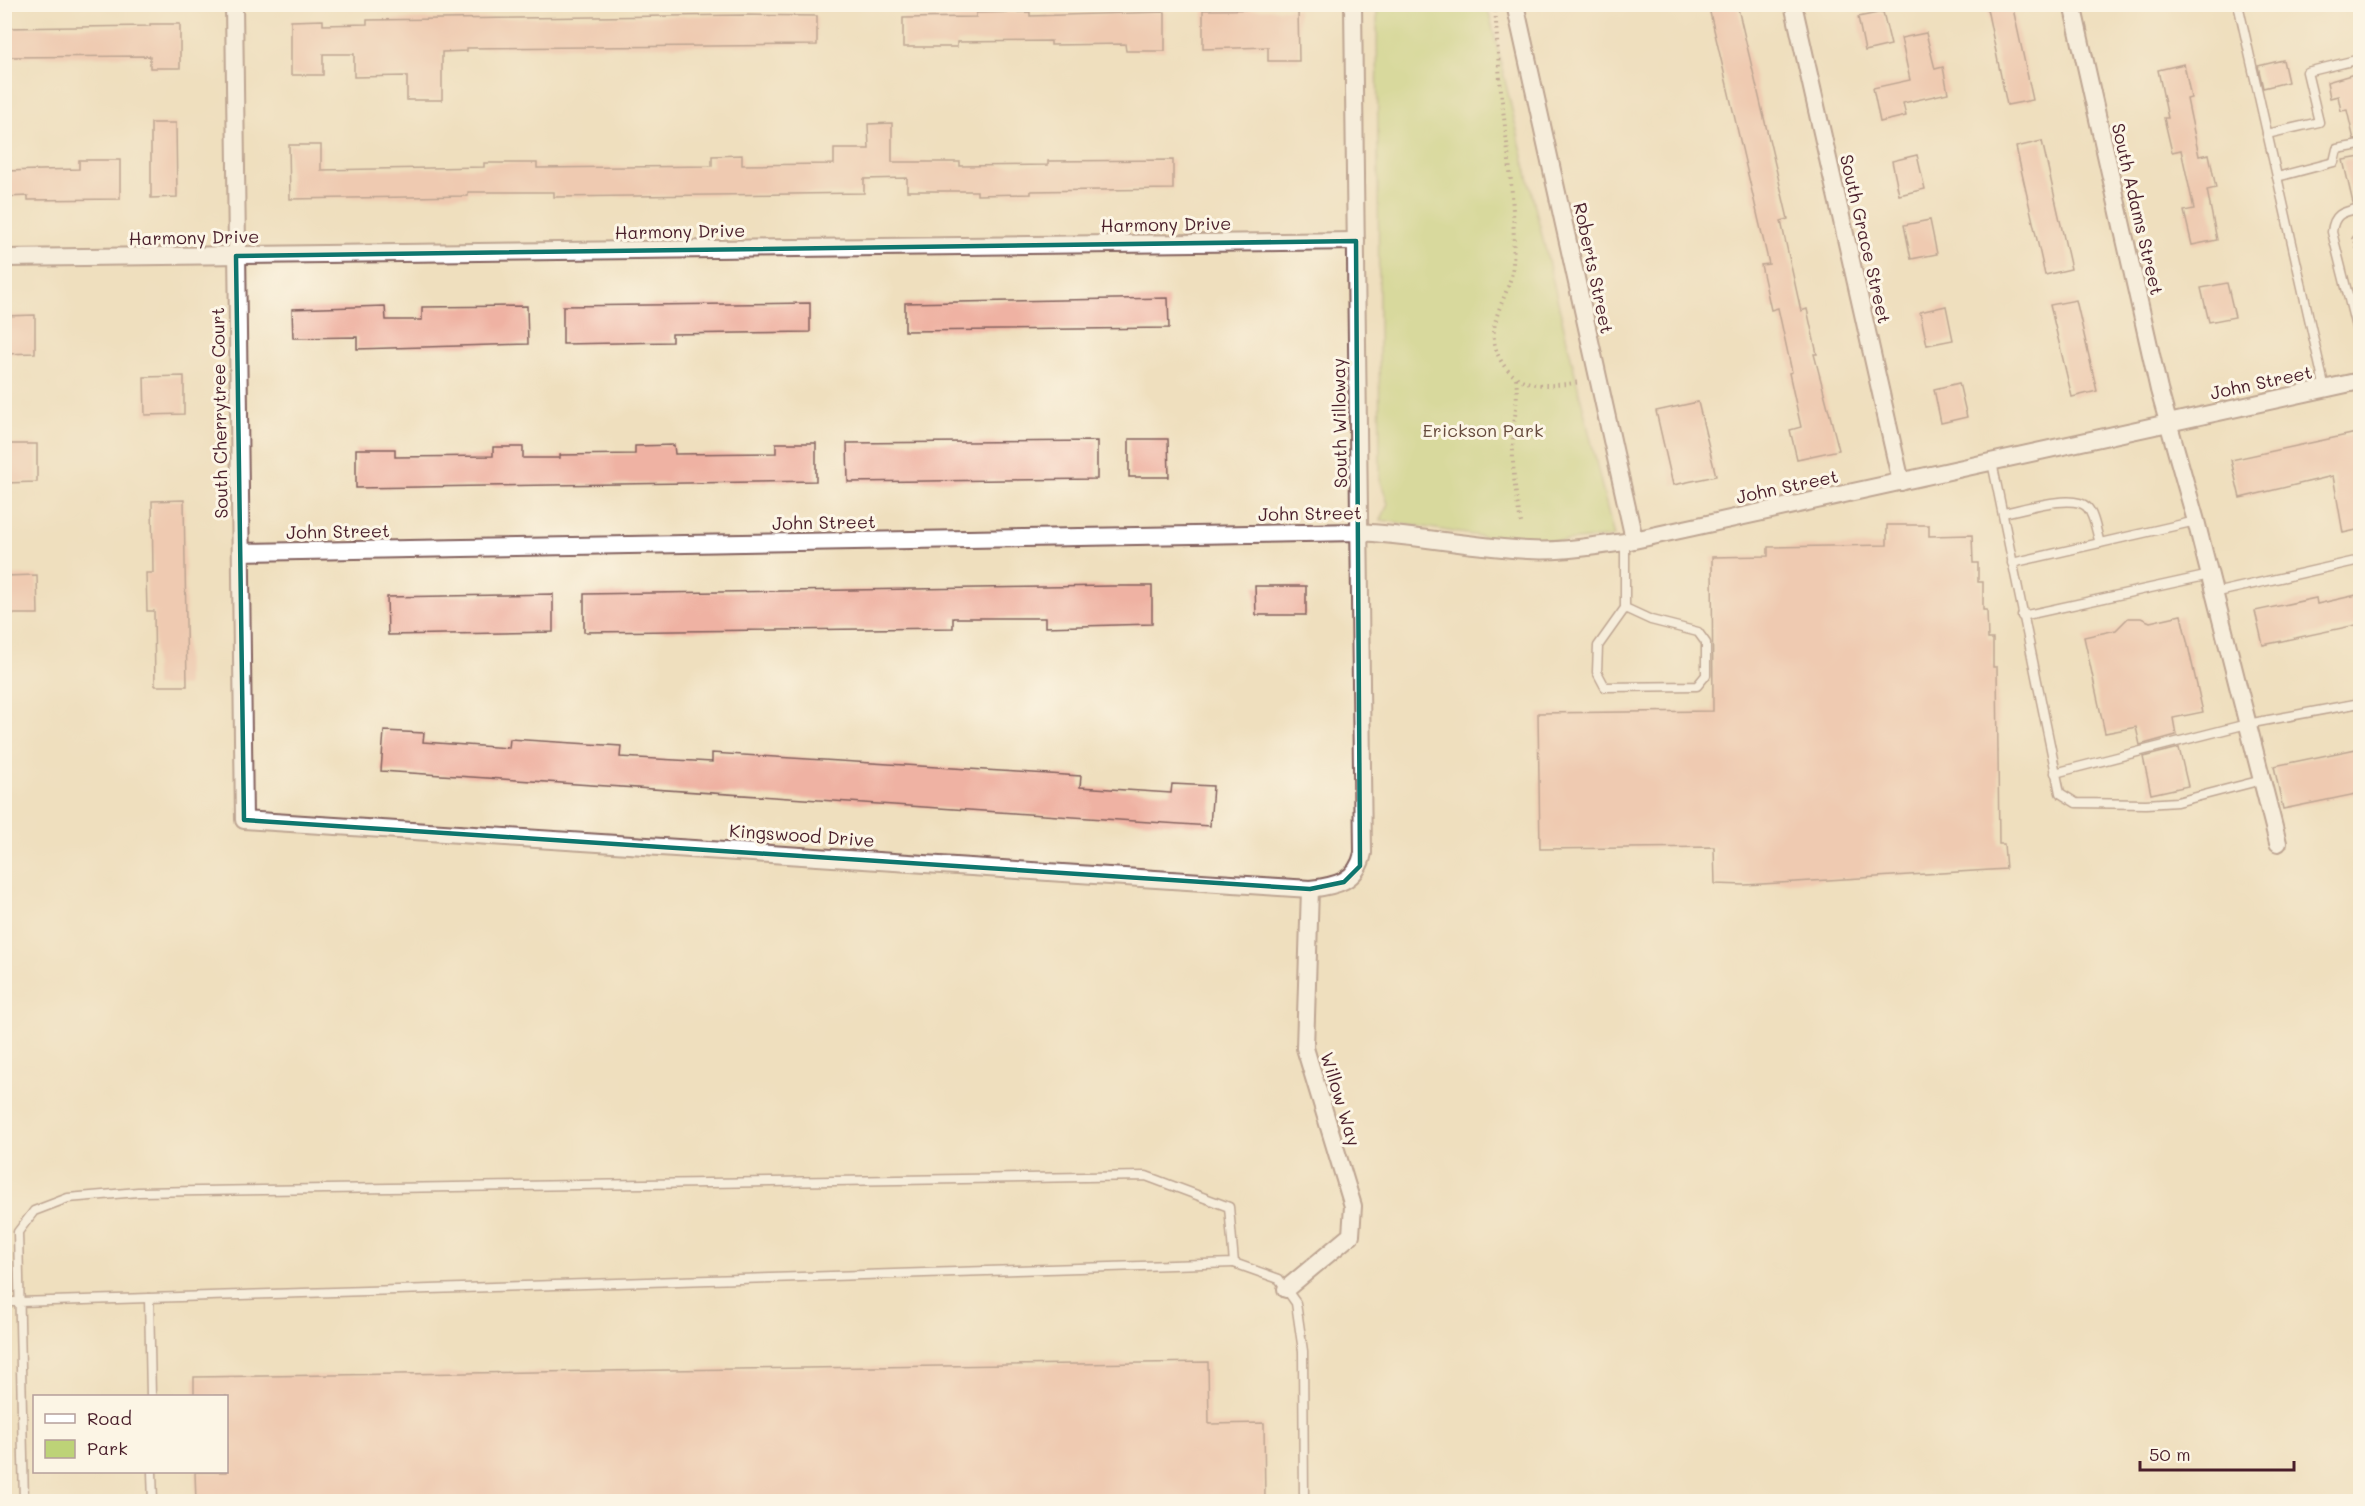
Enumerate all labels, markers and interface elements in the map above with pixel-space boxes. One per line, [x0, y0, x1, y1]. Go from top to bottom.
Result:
street label: South Adams Street [2107, 121, 2169, 297]
street label: South Grace Street [1835, 152, 1897, 326]
street label: Roberts Street [1568, 200, 1620, 336]
street label: Harmony Drive [1100, 211, 1232, 237]
street label: Harmony Drive [614, 218, 746, 244]
street label: Harmony Drive [128, 224, 260, 250]
street label: South Cherrytree Court [205, 307, 233, 519]
street label: South Willoway [1326, 358, 1352, 488]
street label: John Street [2208, 359, 2314, 405]
park label: Erickson Park [1423, 418, 1543, 442]
street label: John Street [1734, 463, 1840, 509]
street label: John Street [1258, 500, 1362, 526]
street label: John Street [772, 509, 876, 535]
street label: John Street [286, 518, 390, 544]
street label: Kingswood Drive [729, 818, 875, 852]
street label: Willow Way [1315, 1049, 1367, 1149]
legend [33, 1395, 228, 1473]
text: Road [87, 1406, 132, 1430]
scale bar [2140, 1434, 2294, 1472]
text: Park [87, 1436, 128, 1460]
text: 50 m [2149, 1442, 2191, 1466]

